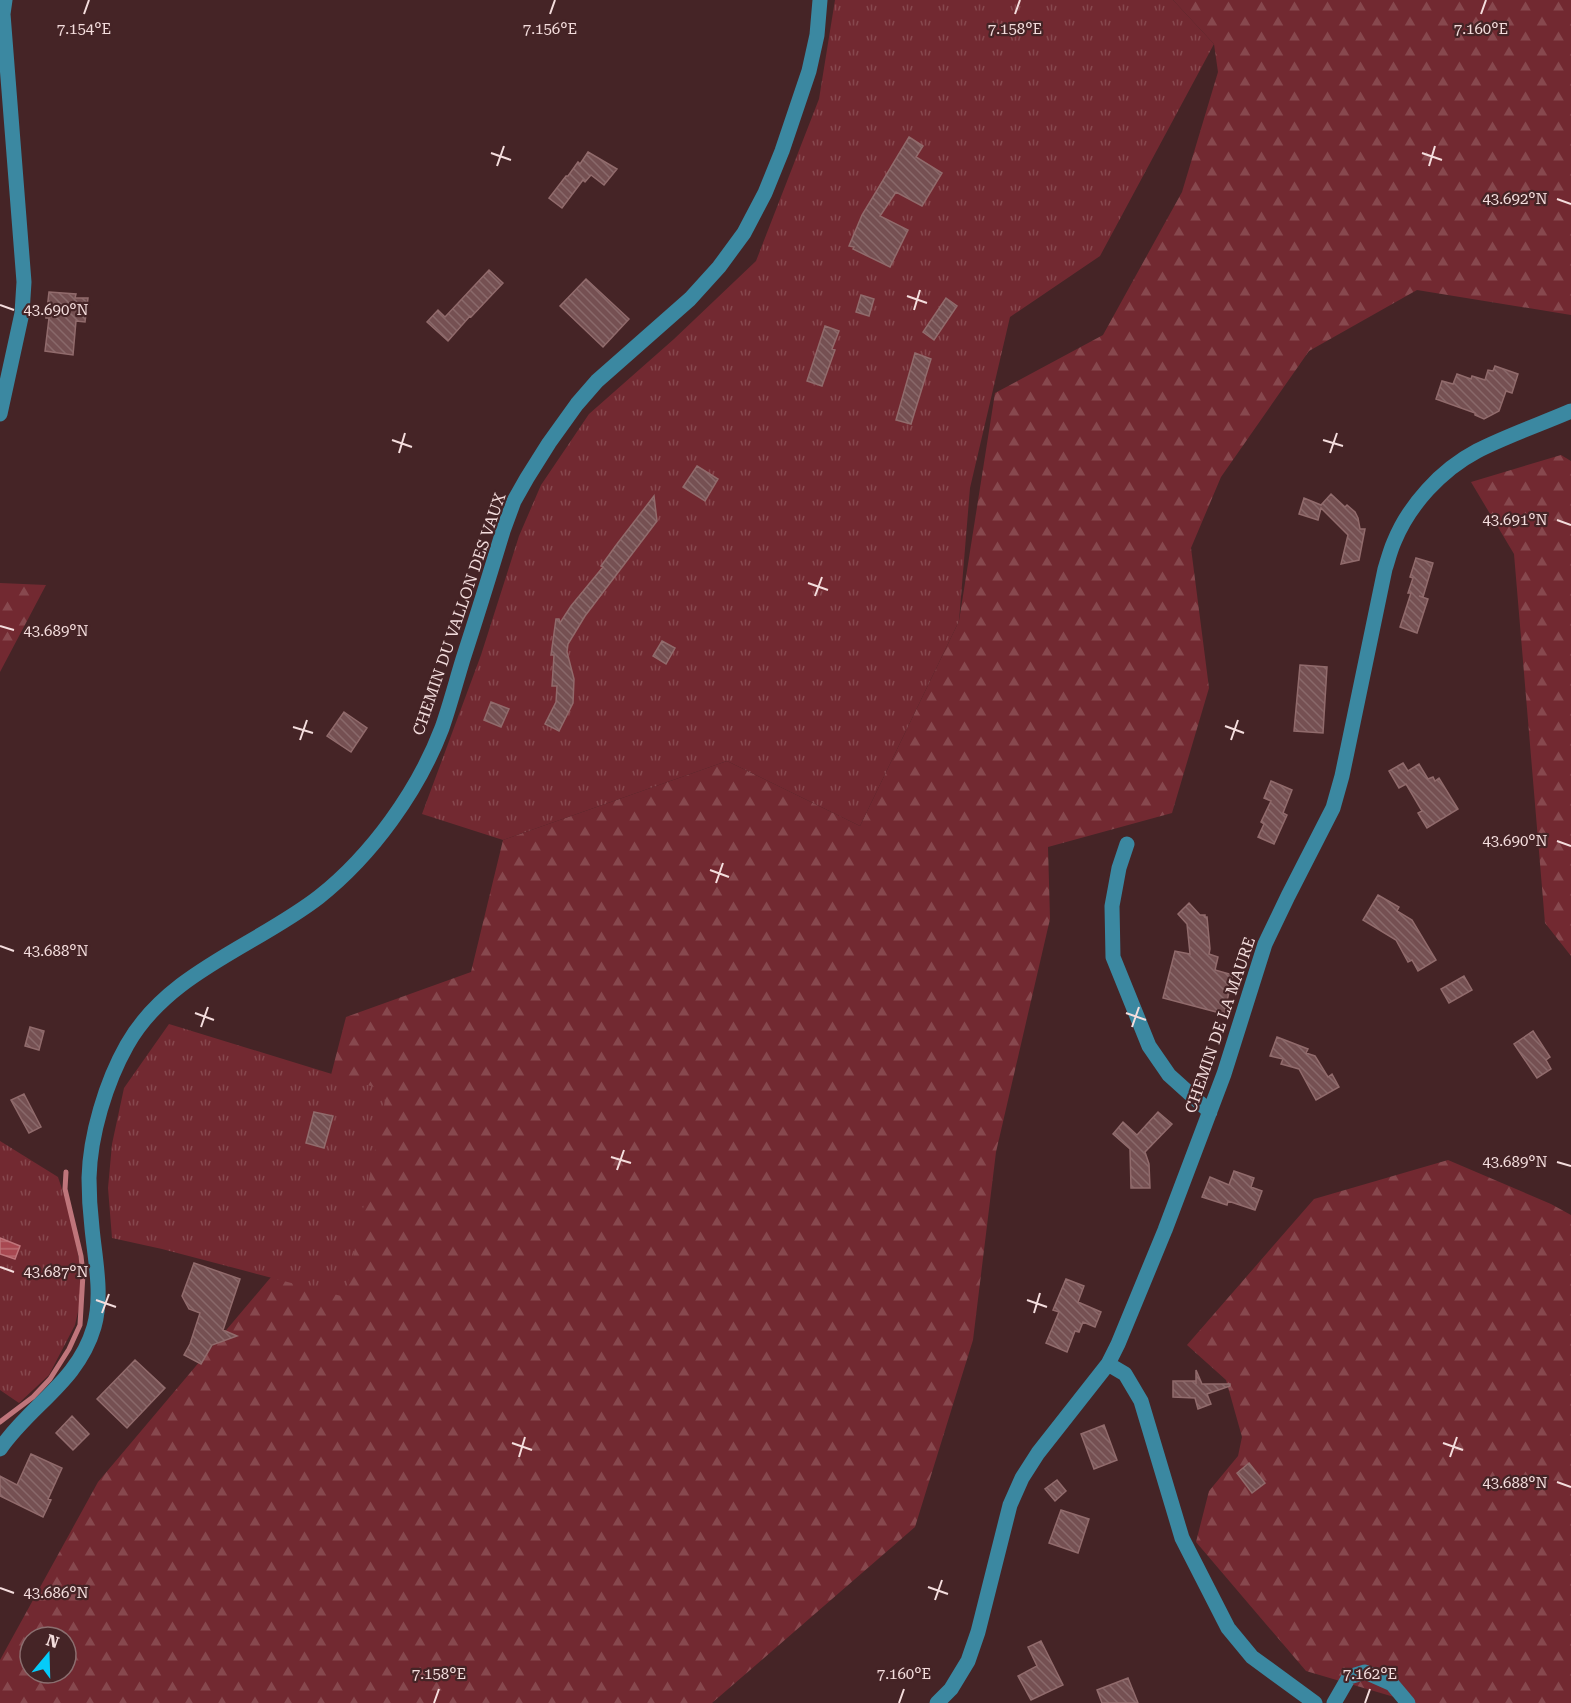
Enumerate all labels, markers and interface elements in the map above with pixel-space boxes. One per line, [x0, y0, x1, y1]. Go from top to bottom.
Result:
text: 7.154°E [57, 20, 111, 38]
text: 7.156°E [523, 20, 577, 38]
text: 7.158°E [988, 20, 1042, 38]
text: 7.160°E [1454, 20, 1508, 38]
text: 43.692°N [1482, 190, 1548, 208]
text: 43.690°N [23, 301, 89, 319]
street label: CHEMIN DU VALLON DES VAUX [408, 490, 510, 738]
text: 43.691°N [1482, 511, 1548, 529]
text: 43.689°N [23, 622, 89, 640]
text: 43.690°N [1482, 832, 1548, 850]
street label: CHEMIN DE LA MAURE [1181, 934, 1259, 1116]
text: 43.688°N [23, 942, 89, 960]
text: 43.689°N [1482, 1153, 1548, 1171]
text: 43.687°N [23, 1263, 89, 1281]
text: 43.688°N [1482, 1474, 1548, 1492]
text: 43.686°N [23, 1584, 89, 1602]
north arrow [18, 1625, 78, 1685]
text: N [44, 1630, 62, 1652]
text: 7.158°E [412, 1665, 466, 1683]
text: 7.160°E [877, 1665, 931, 1683]
text: 7.162°E [1343, 1665, 1397, 1683]

